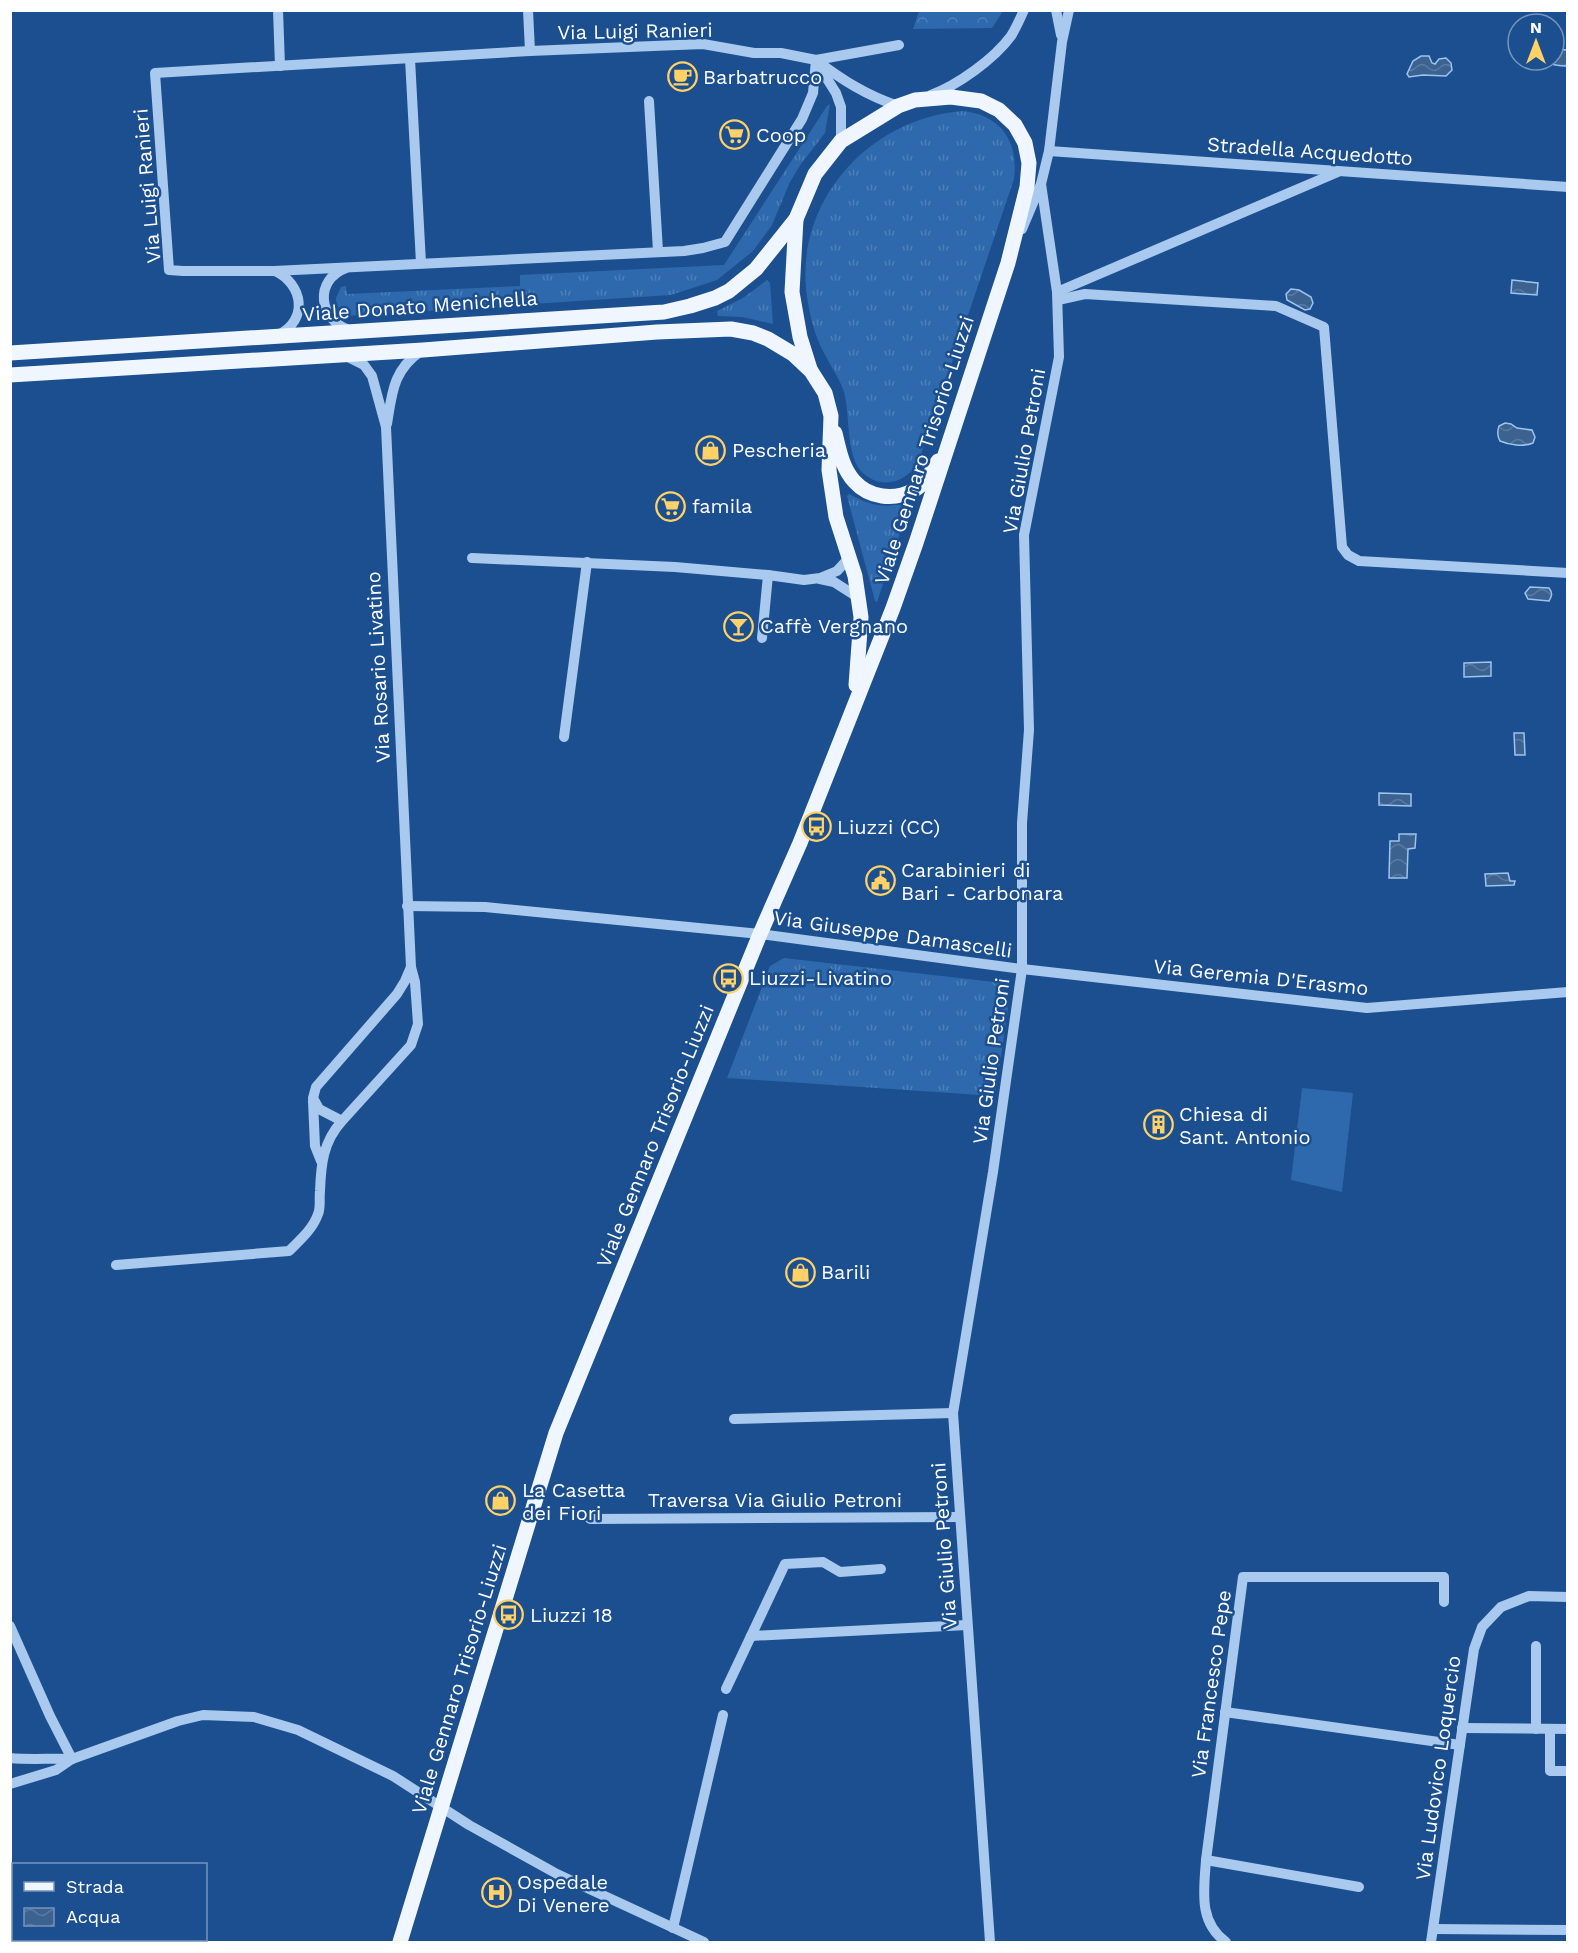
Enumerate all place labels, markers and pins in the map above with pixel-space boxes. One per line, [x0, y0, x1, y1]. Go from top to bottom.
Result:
cafe icon: Barbatrucco [666, 61, 698, 93]
place label: Barbatrucco [703, 65, 822, 89]
supermarket icon: Coop [719, 119, 751, 151]
place label: Coop [756, 123, 806, 147]
shop icon: Pescheria [695, 434, 727, 466]
place label: Pescheria [732, 438, 826, 462]
supermarket icon: famila [655, 490, 687, 522]
place label: famila [692, 494, 752, 518]
bar icon: Caffè Vergnano [723, 610, 755, 642]
place label: Caffè Vergnano [760, 614, 908, 638]
bus stop icon: Liuzzi (CC) [800, 811, 832, 843]
place label: Liuzzi (CC) [837, 815, 940, 839]
place label: Carabinieri di Bari - Carbonara [901, 858, 1063, 905]
public building icon: Carabinieri di Bari - Carbonara [864, 865, 896, 897]
bus stop icon: Liuzzi-Livatino [712, 962, 744, 994]
place label: Liuzzi-Livatino [749, 966, 892, 990]
place label: Chiesa di Sant. Antonio [1179, 1102, 1310, 1149]
building icon: Chiesa di Sant. Antonio [1142, 1109, 1174, 1141]
shop icon: Barili [784, 1256, 816, 1288]
place label: Barili [821, 1260, 870, 1284]
place label: La Casetta dei Fiori [522, 1478, 625, 1525]
shop icon: La Casetta dei Fiori [485, 1485, 517, 1517]
bus stop icon: Liuzzi 18 [493, 1599, 525, 1631]
place label: Liuzzi 18 [530, 1603, 613, 1627]
place label: Ospedale Di Venere [517, 1870, 610, 1917]
hospital icon: Ospedale Di Venere [480, 1877, 512, 1909]

